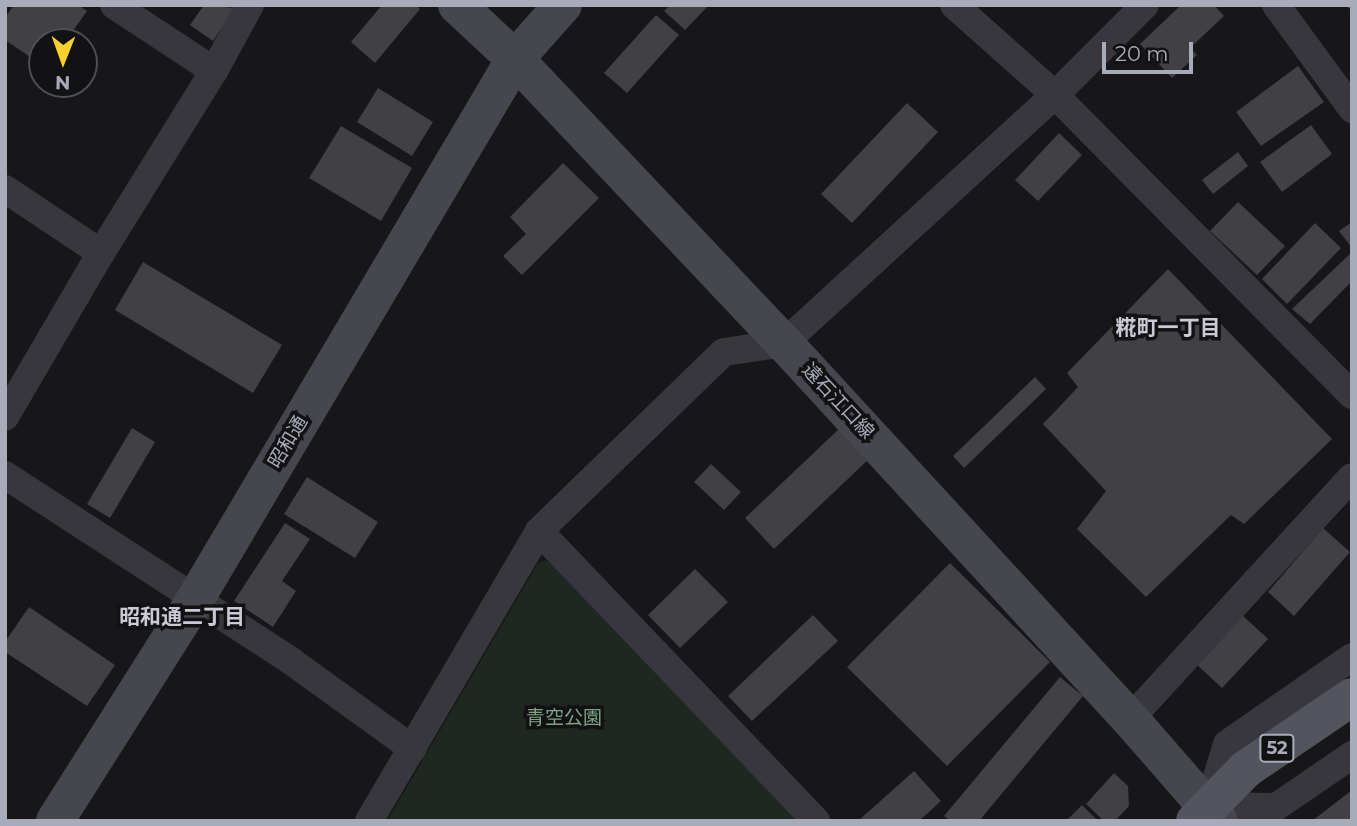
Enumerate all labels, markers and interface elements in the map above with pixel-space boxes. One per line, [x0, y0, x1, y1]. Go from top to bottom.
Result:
north arrow [28, 28, 98, 98]
scale bar [1105, 28, 1196, 72]
text: 20 m [1115, 41, 1169, 66]
text: N [55, 71, 71, 94]
district label: 糀町一丁目 [1116, 315, 1220, 341]
street label: 遠石江口線 [797, 358, 879, 444]
street label: 昭和通 [264, 412, 312, 472]
district label: 昭和通二丁目 [119, 604, 245, 630]
park label: 青空公園 [526, 707, 602, 729]
road number: 52 [1258, 734, 1296, 762]

